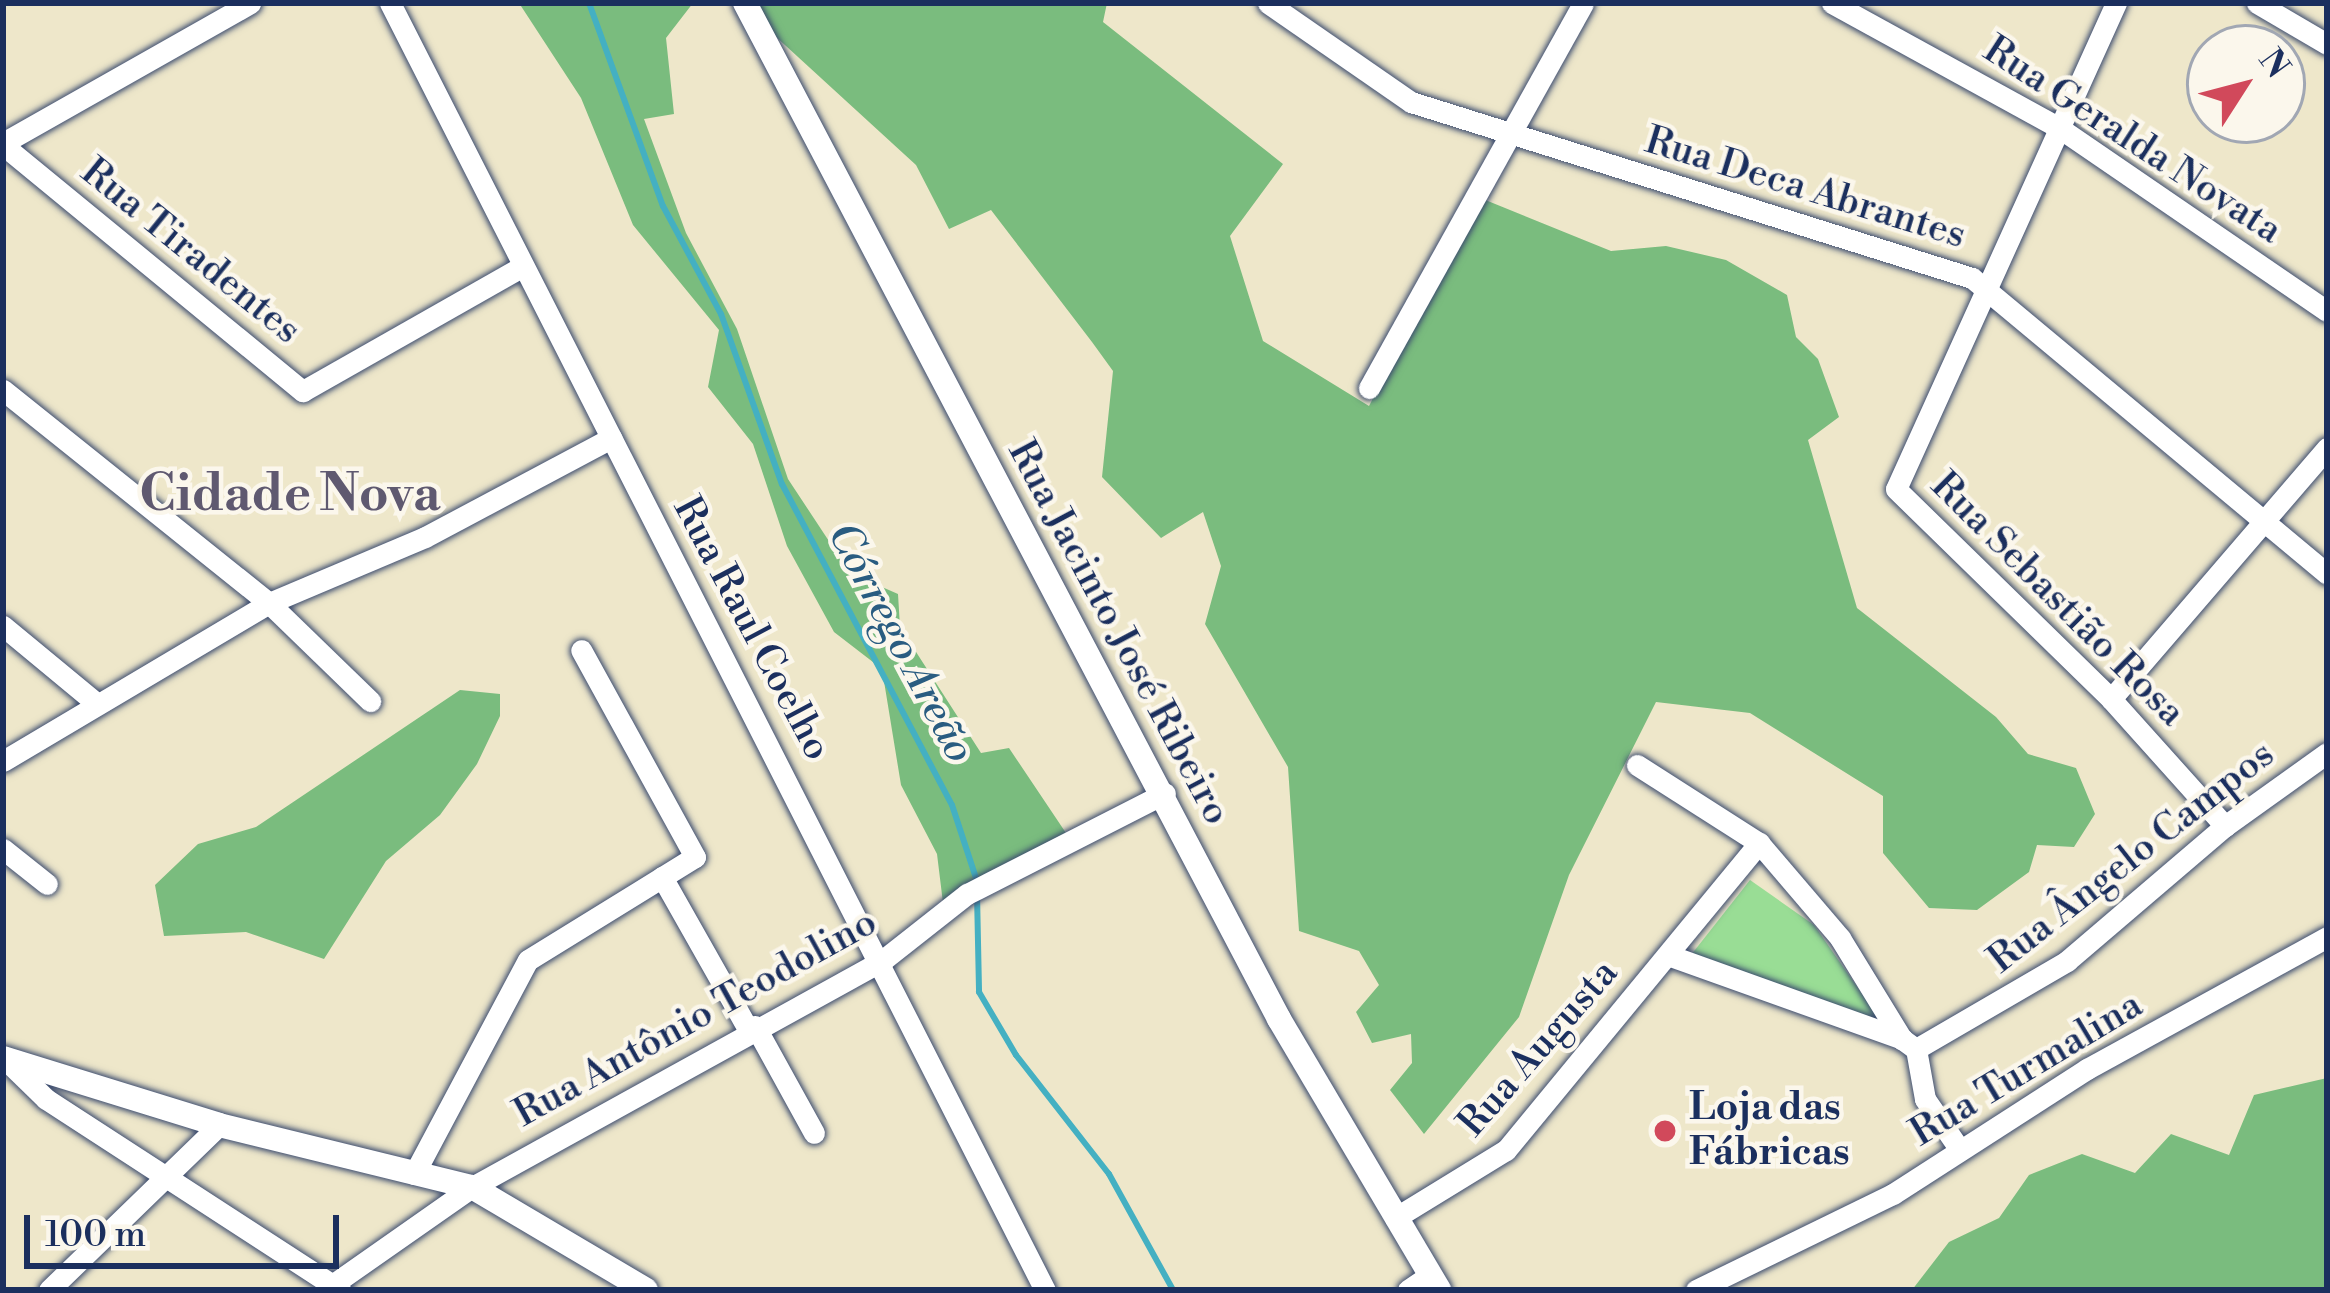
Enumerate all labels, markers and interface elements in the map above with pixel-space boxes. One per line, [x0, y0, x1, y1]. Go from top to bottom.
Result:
north arrow [2186, 24, 2306, 144]
street label: Rua Geralda Novata [1974, 27, 2290, 255]
street label: Rua Deca Abrantes [1639, 118, 1971, 260]
street label: Rua Tiradentes [71, 149, 309, 355]
street label: Rua Jacinto José Ribeiro [997, 433, 1239, 833]
street label: Rua Sebastião Rosa [1920, 463, 2194, 737]
district label: Cidade Nova [139, 464, 441, 526]
street label: Rua Raul Coelho [662, 489, 840, 769]
water label: Córrego Areão [816, 515, 984, 771]
street label: Rua Ângelo Campos [1980, 732, 2284, 984]
street label: Rua Antônio Teodolino [506, 900, 886, 1138]
street label: Rua Augusta [1449, 951, 1629, 1147]
street label: Rua Turmalina [1903, 982, 2151, 1158]
place label: Loja das Fábricas [1689, 1086, 1850, 1177]
marker: Loja das Fábricas [1652, 1118, 1678, 1144]
scale bar [30, 1191, 345, 1265]
text: 100 m [45, 1213, 146, 1258]

